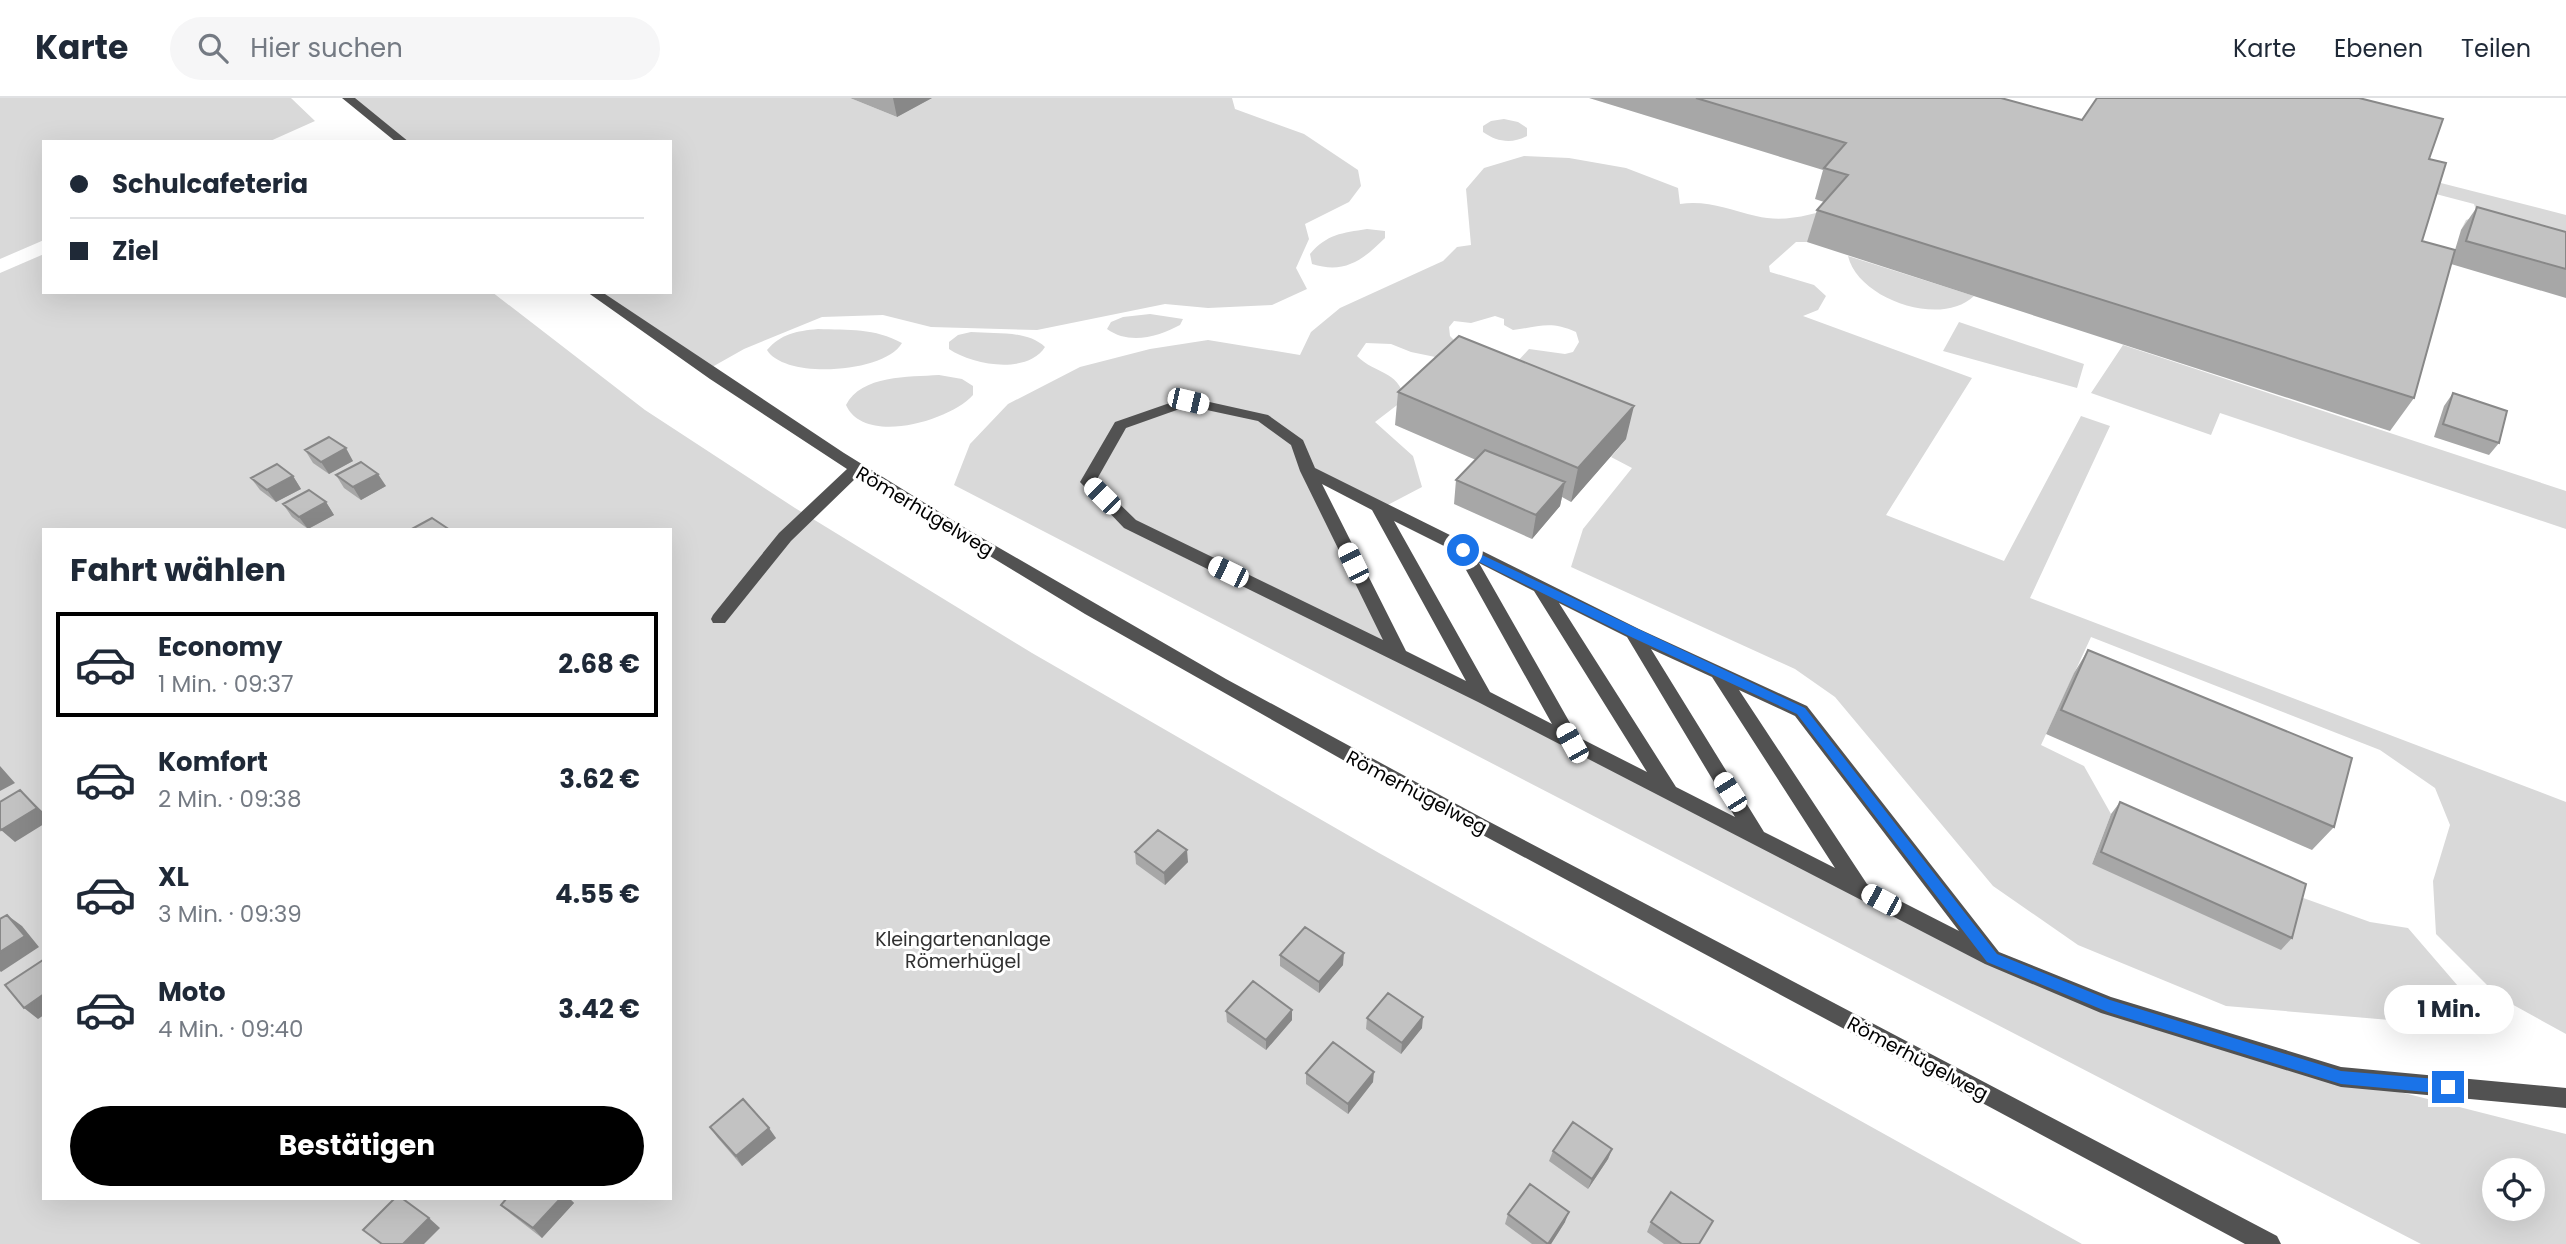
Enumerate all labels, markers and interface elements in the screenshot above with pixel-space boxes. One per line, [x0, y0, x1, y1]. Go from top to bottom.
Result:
search box [170, 17, 660, 80]
text: Karte [35, 24, 128, 71]
icon: search [194, 29, 232, 67]
text: Hier suchen [250, 30, 403, 66]
text: Karte [2233, 32, 2296, 65]
text: Ebenen [2334, 32, 2423, 65]
text: Teilen [2461, 32, 2531, 65]
text: Schulcafeteria [112, 166, 308, 202]
text: Ziel [112, 233, 159, 269]
car [1166, 386, 1211, 416]
street label: Römerhügelweg [851, 460, 999, 563]
car [1080, 474, 1125, 518]
route start [1447, 534, 1479, 566]
car [1335, 540, 1372, 586]
text: Fahrt wählen [70, 547, 286, 592]
car [1205, 553, 1252, 591]
text: Economy [158, 629, 282, 665]
icon: car [74, 633, 137, 696]
text: 2.68 € [558, 646, 640, 682]
text: 1 Min. · 09:37 [158, 668, 294, 700]
car [1553, 720, 1592, 766]
text: Komfort [158, 744, 268, 780]
street label: Römerhügelweg [1342, 744, 1492, 841]
icon: car [74, 748, 137, 811]
text: 3.62 € [559, 761, 640, 797]
car [1710, 769, 1751, 815]
text: 2 Min. · 09:38 [158, 783, 301, 815]
text: XL [158, 859, 189, 895]
icon: car [74, 863, 137, 926]
text: 4.55 € [555, 876, 640, 912]
car [1858, 881, 1905, 919]
text: 3 Min. · 09:39 [158, 898, 302, 930]
park label: Kleingartenanlage Römerhügel [875, 926, 1051, 975]
text: Moto [158, 974, 226, 1010]
icon: car [74, 978, 137, 1041]
callout: 1 Min. [2383, 986, 2513, 1034]
text: 3.42 € [558, 991, 640, 1027]
text: 1 Min. [2417, 993, 2481, 1025]
street label: Römerhügelweg [1843, 1010, 1993, 1107]
text: 4 Min. · 09:40 [158, 1013, 304, 1045]
route end [2432, 1071, 2464, 1103]
button: Bestätigen [70, 1106, 644, 1186]
map controls [2482, 1158, 2545, 1221]
button: locate [2482, 1158, 2545, 1221]

